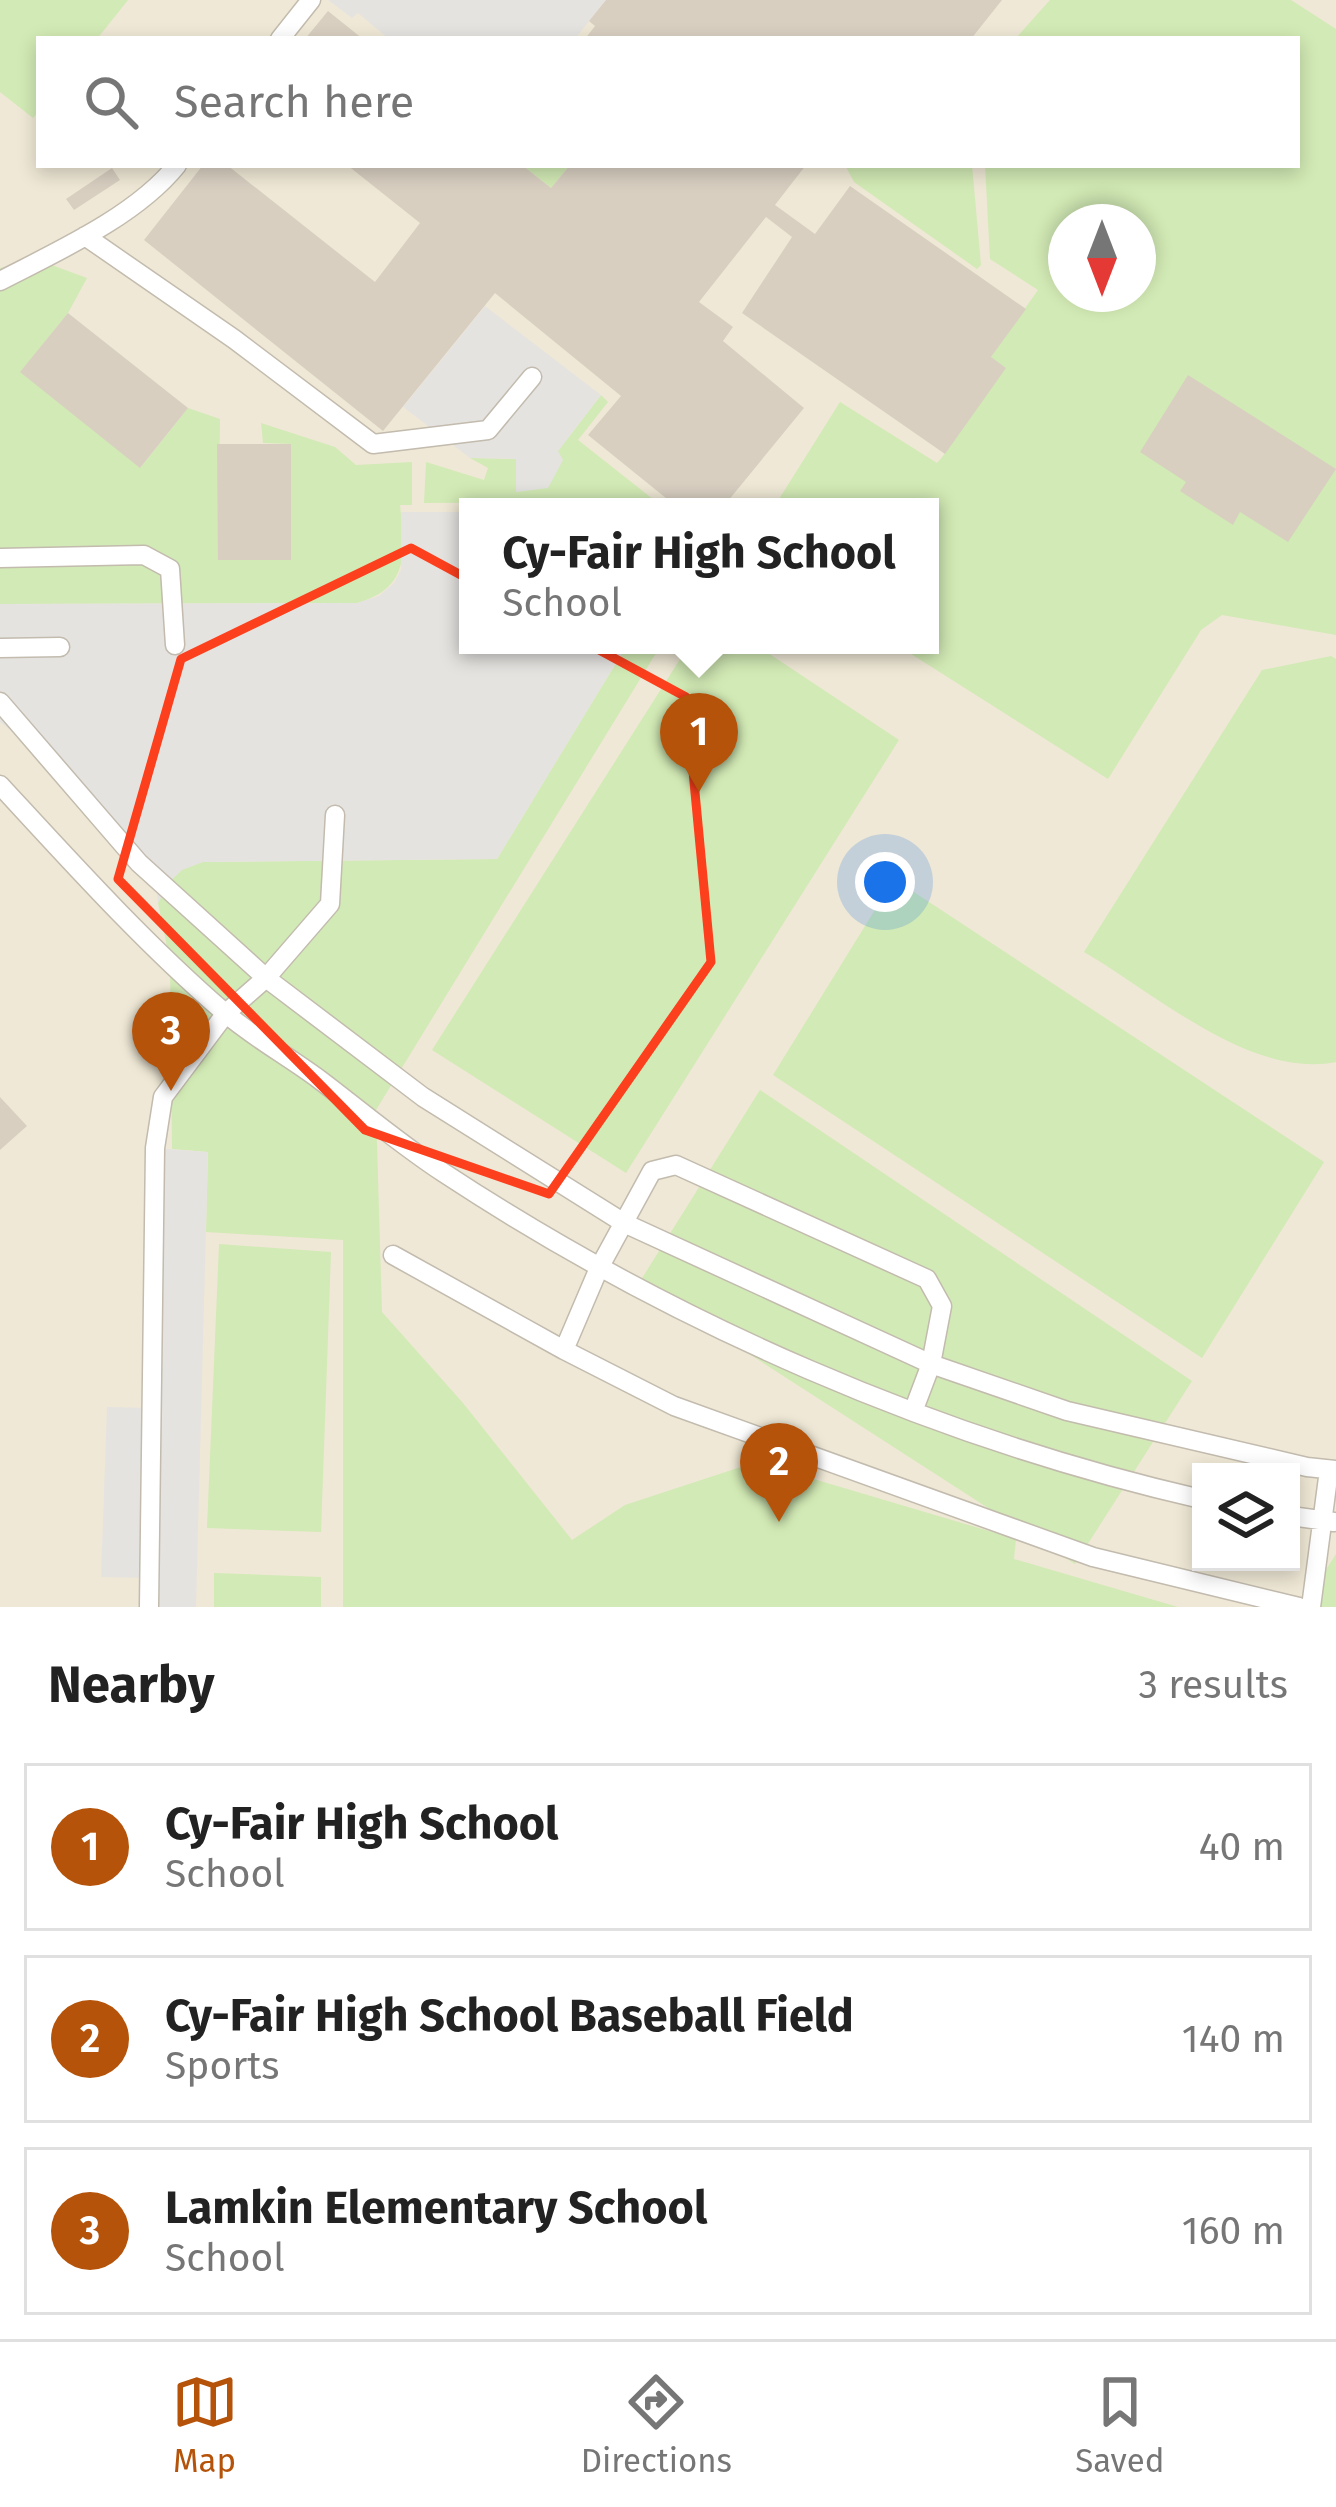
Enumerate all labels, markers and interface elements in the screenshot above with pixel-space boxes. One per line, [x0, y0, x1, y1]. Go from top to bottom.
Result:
search box [36, 36, 1300, 168]
icon: search [78, 69, 144, 135]
text: Search here [174, 75, 414, 129]
north arrow [1048, 204, 1156, 312]
popup [459, 498, 939, 654]
text: Cy-Fair High School [502, 526, 896, 580]
text: School [502, 580, 622, 626]
pin: 1 [660, 693, 738, 792]
your location [855, 852, 915, 912]
pin: 3 [132, 992, 210, 1091]
pin: 2 [740, 1423, 818, 1522]
map controls [1192, 1463, 1300, 1571]
button: layers [1192, 1463, 1300, 1571]
text: Nearby [48, 1654, 214, 1716]
text: 3 results [1138, 1662, 1288, 1708]
text: Cy-Fair High School [165, 1797, 558, 1851]
text: 1 [81, 1824, 99, 1870]
text: 40 m [1199, 1824, 1285, 1870]
text: School [165, 1851, 285, 1897]
text: Cy-Fair High School Baseball Field [165, 1989, 854, 2043]
text: 2 [80, 2016, 100, 2062]
text: 140 m [1182, 2016, 1285, 2062]
text: Sports [165, 2043, 280, 2089]
text: Lamkin Elementary School [165, 2181, 707, 2235]
text: 3 [80, 2208, 100, 2254]
text: 160 m [1182, 2208, 1285, 2254]
text: School [165, 2235, 285, 2281]
tab: Map [172, 2369, 238, 2481]
tab: Directions [581, 2369, 732, 2481]
tab: Saved [1075, 2369, 1164, 2481]

